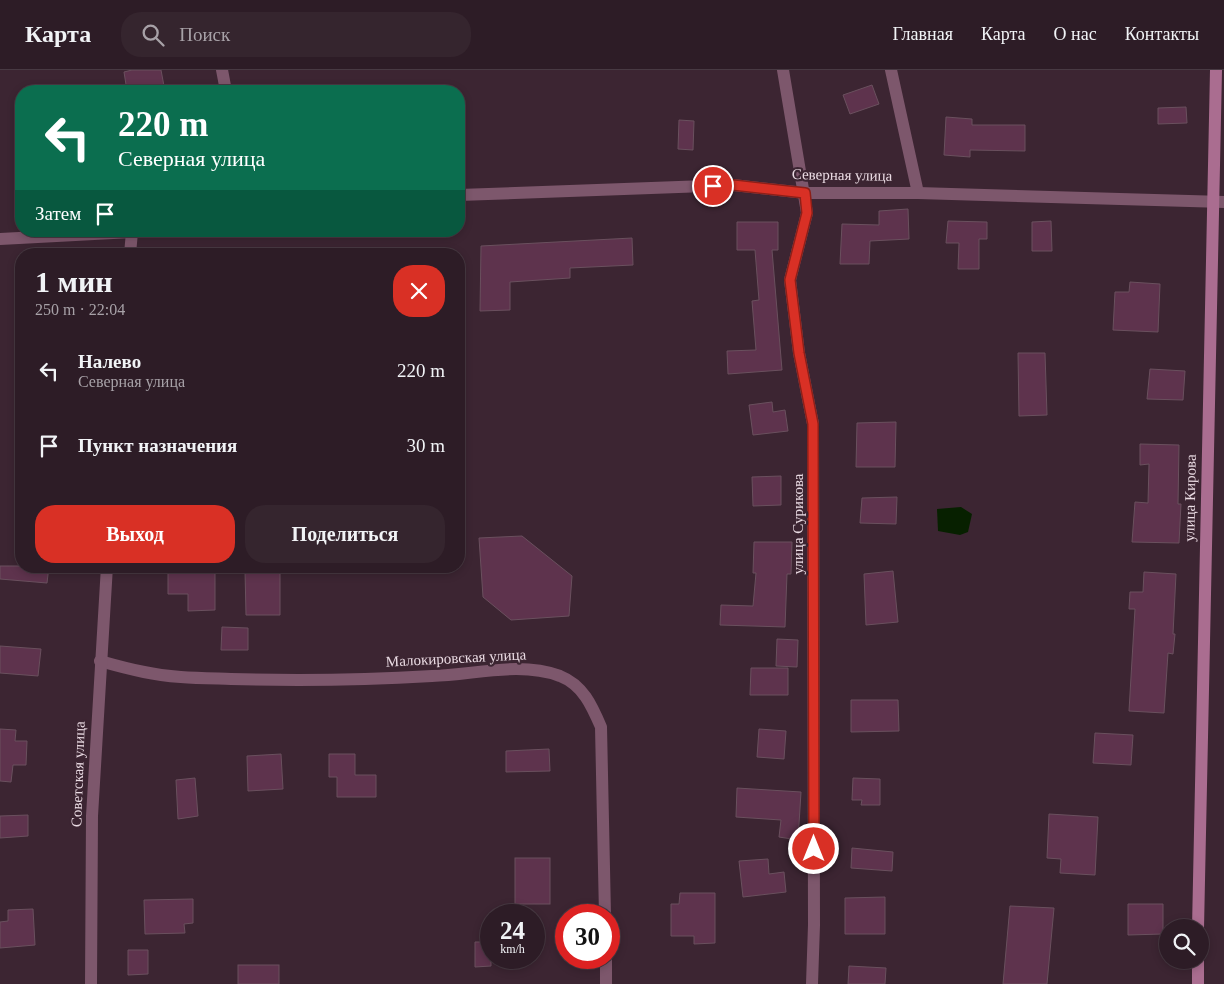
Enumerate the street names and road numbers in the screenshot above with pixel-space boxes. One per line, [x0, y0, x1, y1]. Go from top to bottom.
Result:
street label: Северная улица [792, 166, 893, 184]
street label: улица Кирова [1181, 454, 1199, 542]
street label: улица Сурикова [790, 473, 806, 575]
street label: Малокировская улица [385, 646, 527, 670]
street label: Советская улица [68, 720, 88, 827]

